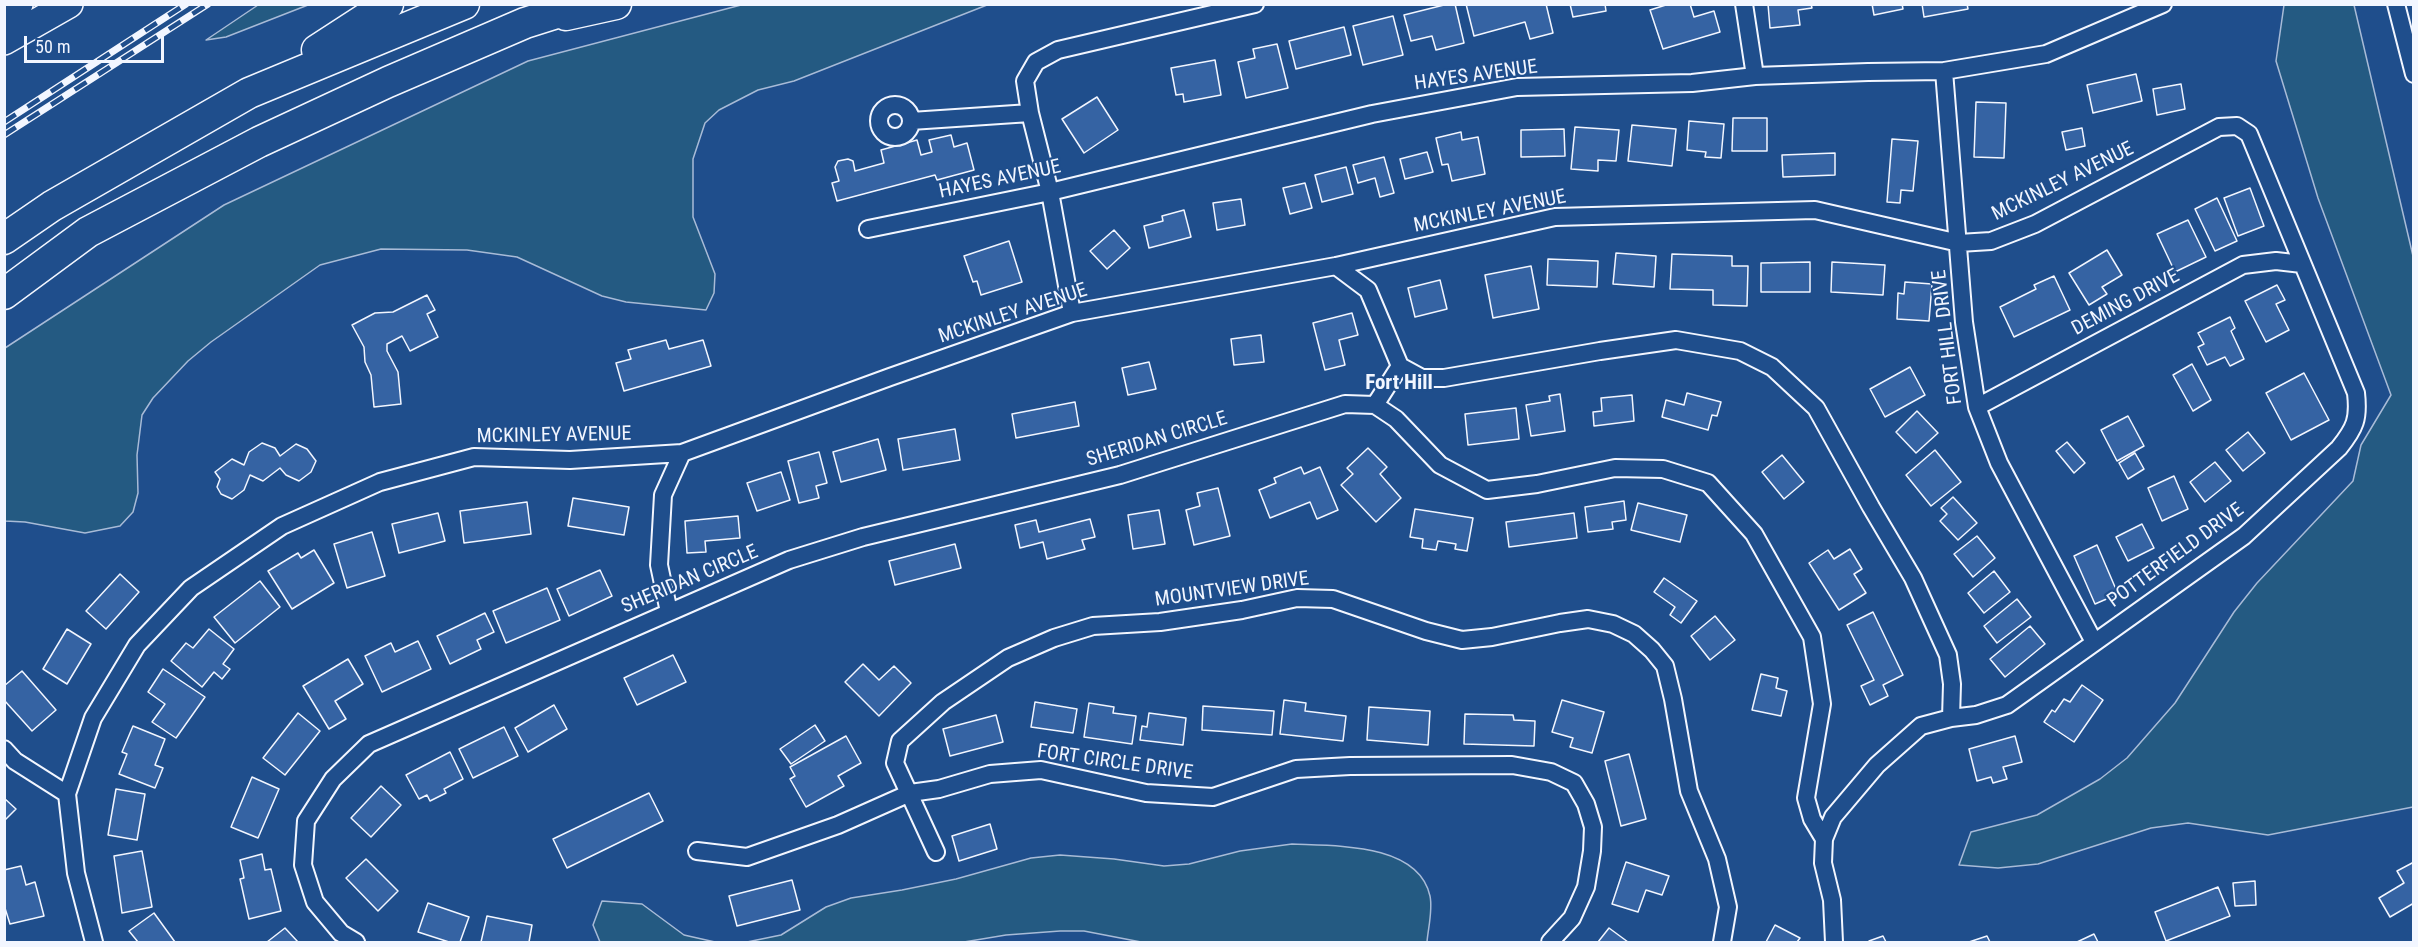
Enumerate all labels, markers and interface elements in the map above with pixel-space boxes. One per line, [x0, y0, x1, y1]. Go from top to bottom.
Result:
scale bar [27, 24, 166, 62]
text: 50 m [35, 36, 70, 57]
street label: HAYES AVENUE [1413, 55, 1539, 97]
street label: MCKINLEY AVENUE [1988, 137, 2138, 227]
street label: HAYES AVENUE [937, 155, 1063, 205]
street label: MCKINLEY AVENUE [1412, 185, 1568, 239]
street label: DEMING DRIVE [2068, 265, 2184, 341]
street label: FORT HILL DRIVE [1928, 268, 1968, 406]
street label: MCKINLEY AVENUE [936, 279, 1090, 349]
district label: Fort Hill [1365, 371, 1433, 397]
street label: SHERIDAN CIRCLE [1084, 407, 1230, 473]
street label: MCKINLEY AVENUE [476, 423, 632, 449]
street label: POTTERFIELD DRIVE [2103, 498, 2249, 614]
street label: SHERIDAN CIRCLE [618, 540, 762, 620]
street label: MOUNTVIEW DRIVE [1153, 567, 1311, 613]
street label: FORT CIRCLE DRIVE [1036, 740, 1194, 786]

